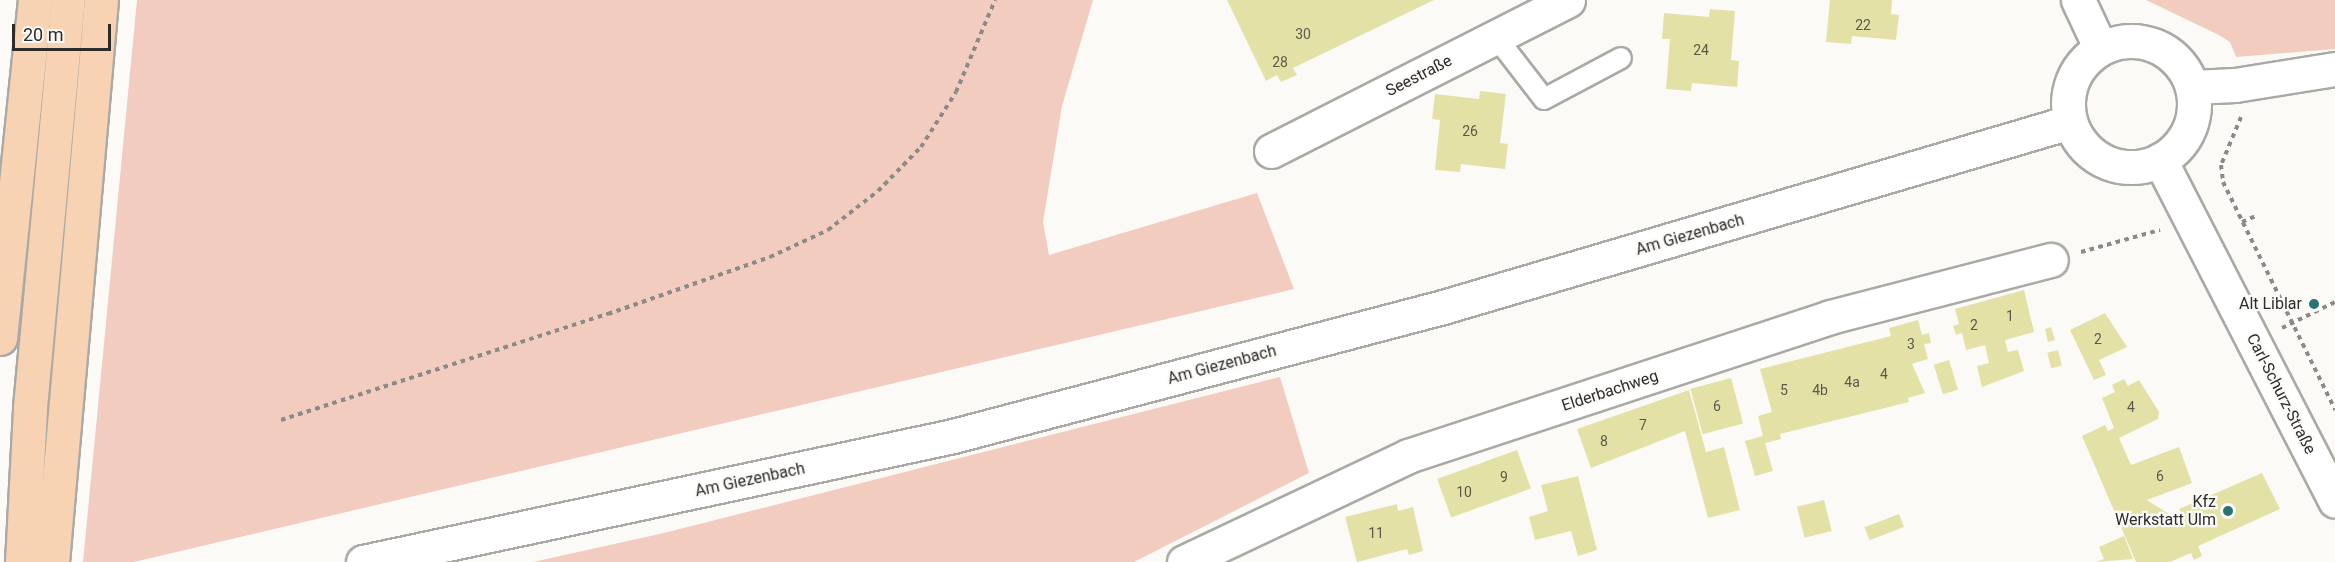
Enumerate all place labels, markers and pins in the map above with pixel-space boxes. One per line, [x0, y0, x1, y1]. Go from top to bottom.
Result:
place label: Alt Liblar [2239, 294, 2302, 314]
marker: Alt Liblar [2307, 297, 2321, 311]
place label: Kfz Werkstatt Ulm [2115, 492, 2216, 530]
marker: Kfz Werkstatt Ulm [2221, 504, 2235, 518]

